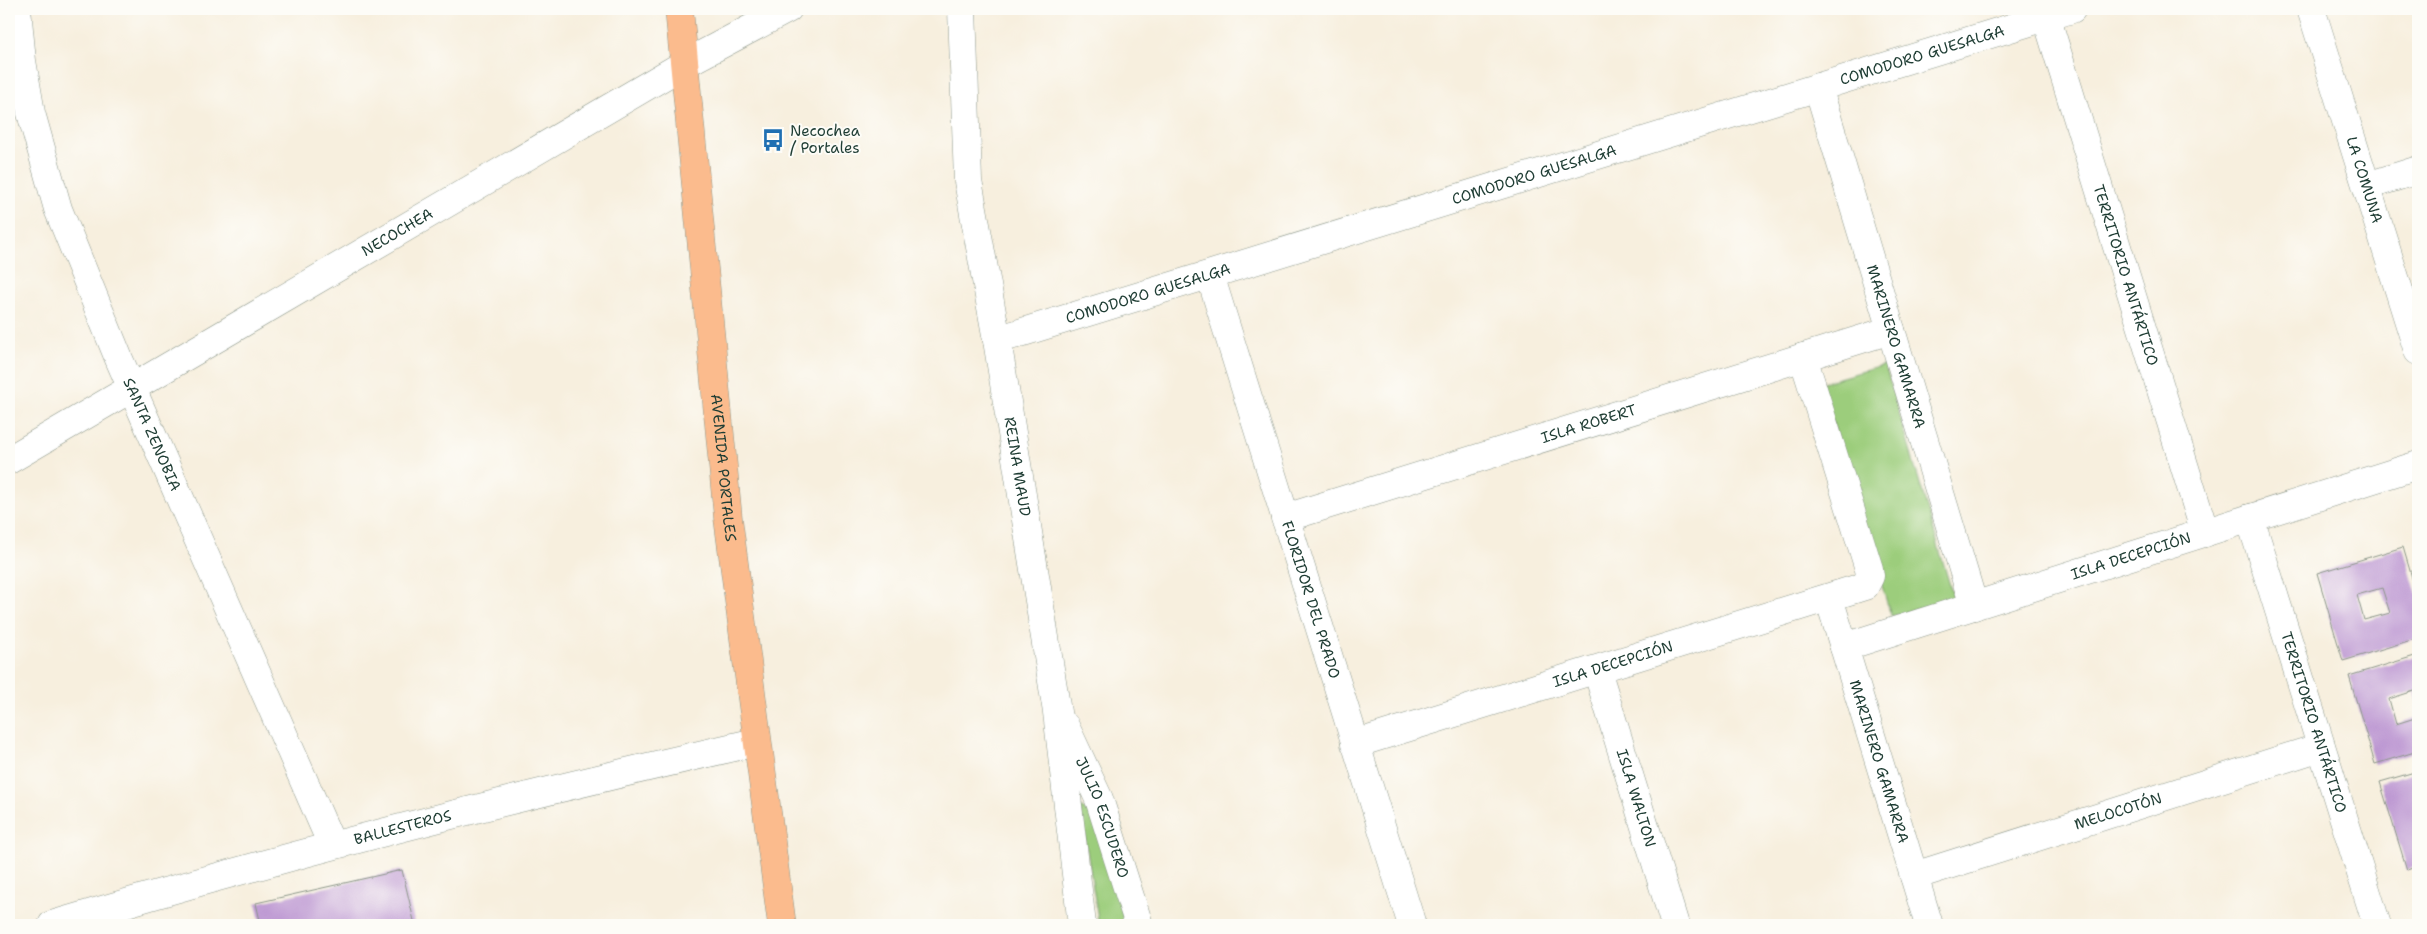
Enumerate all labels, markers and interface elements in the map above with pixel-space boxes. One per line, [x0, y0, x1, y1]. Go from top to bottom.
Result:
street label: COMODORO GUESALGA [1837, 20, 2007, 90]
place label: Necochea / Portales [790, 121, 861, 158]
bus stop icon: Necochea / Portales [760, 127, 786, 153]
street label: LA COMUNA [2341, 134, 2387, 226]
street label: COMODORO GUESALGA [1449, 140, 1619, 209]
street label: TERRITORIO ANTÁRTICO [2088, 182, 2163, 368]
street label: NECOCHEA [358, 204, 437, 261]
street label: COMODORO GUESALGA [1063, 259, 1233, 328]
street label: MARINERO GAMARRA [1862, 262, 1930, 431]
street label: SANTA ZENOBIA [118, 375, 186, 494]
street label: AVENIDA PORTALES [706, 393, 741, 543]
street label: ISLA ROBERT [1539, 400, 1639, 448]
street label: REINA MAUD [1000, 415, 1035, 518]
street label: FLORIDOR DEL PRADO [1277, 518, 1345, 681]
street label: ISLA DECEPCIÓN [2068, 528, 2193, 584]
street label: TERRITORIO ANTÁRTICO [2276, 629, 2351, 815]
street label: ISLA DECEPCIÓN [1550, 636, 1675, 692]
street label: MARINERO GAMARRA [1845, 677, 1913, 846]
street label: ISLA WALTON [1612, 747, 1661, 850]
street label: JULIO ESCUDERO [1071, 754, 1133, 881]
street label: MELOCOTÓN [2072, 788, 2164, 835]
street label: BALLESTEROS [352, 805, 453, 850]

